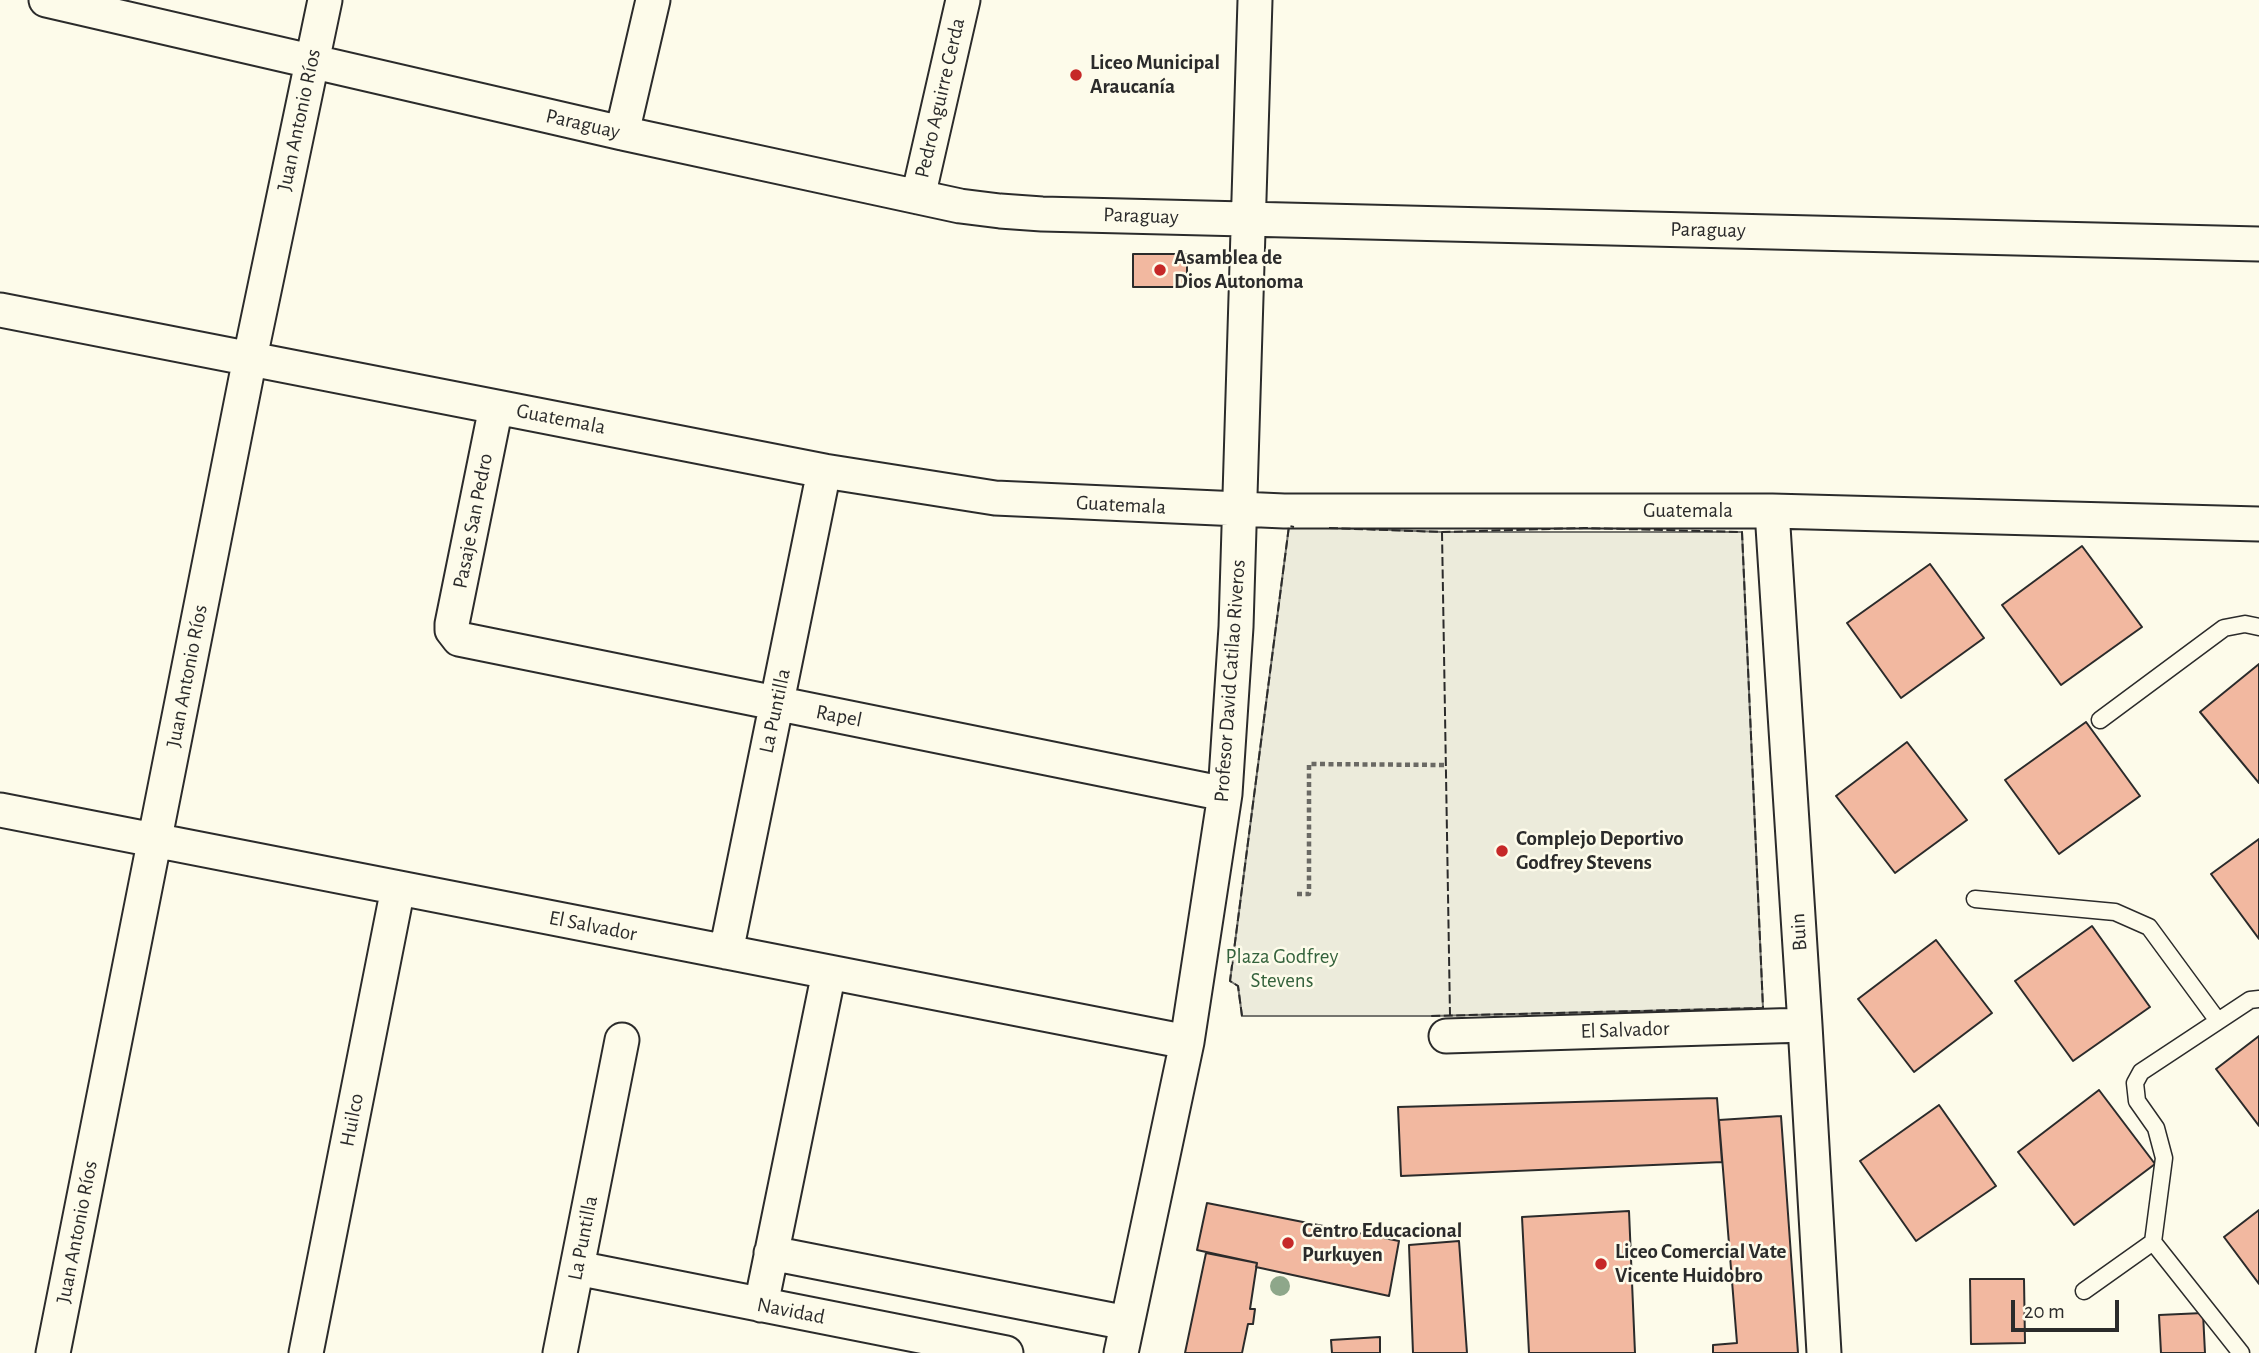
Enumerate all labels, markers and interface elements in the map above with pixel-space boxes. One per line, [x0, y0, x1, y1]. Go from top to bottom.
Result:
street label: Pedro Aguirre Cerda [909, 16, 971, 180]
street label: Juan Antonio Ríos [272, 47, 326, 193]
place label: Liceo Municipal Araucanía [1090, 50, 1220, 100]
marker: Liceo Municipal Araucanía [1068, 67, 1084, 83]
street label: Paraguay [543, 103, 623, 145]
street label: Paraguay [1103, 202, 1179, 230]
street label: Paraguay [1670, 217, 1746, 243]
place label: Asamblea de Dios Autonoma [1174, 245, 1304, 295]
marker: Asamblea de Dios Autonoma [1152, 262, 1168, 278]
street label: Guatemala [514, 398, 608, 440]
street label: Pasaje San Pedro [448, 451, 498, 591]
street label: Guatemala [1075, 490, 1167, 520]
street label: Guatemala [1643, 498, 1733, 524]
street label: Profesor David Catilao Riveros [1209, 559, 1251, 803]
street label: Juan Antonio Ríos [161, 603, 213, 749]
street label: La Puntilla [754, 666, 796, 756]
street label: Rapel [814, 699, 864, 733]
place label: Complejo Deportivo Godfrey Stevens [1516, 826, 1684, 876]
marker: Complejo Deportivo Godfrey Stevens [1494, 843, 1510, 859]
street label: El Salvador [547, 905, 639, 947]
street label: Buin [1785, 912, 1813, 952]
park label: Plaza Godfrey Stevens [1226, 944, 1338, 994]
street label: El Salvador [1580, 1016, 1670, 1044]
street label: Huilco [335, 1091, 369, 1149]
street label: Juan Antonio Ríos [51, 1159, 103, 1305]
street label: La Puntilla [562, 1194, 604, 1282]
place label: Centro Educacional Purkuyen [1302, 1218, 1462, 1268]
marker: Centro Educacional Purkuyen [1280, 1235, 1296, 1251]
place label: Liceo Comercial Vate Vicente Huidobro [1615, 1239, 1787, 1289]
marker: Liceo Comercial Vate Vicente Huidobro [1593, 1256, 1609, 1272]
scale bar [2014, 1286, 2122, 1330]
street label: Navidad [755, 1292, 827, 1330]
text: 20 m [2024, 1301, 2065, 1322]

